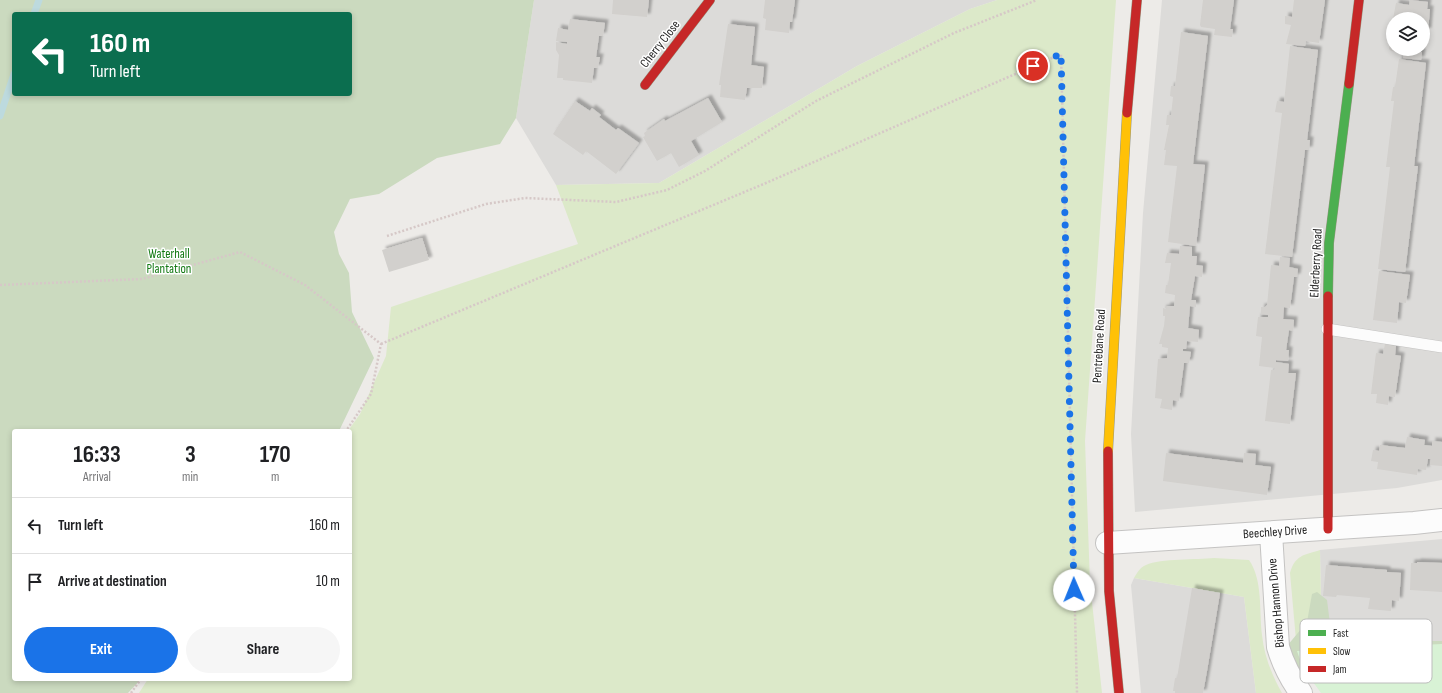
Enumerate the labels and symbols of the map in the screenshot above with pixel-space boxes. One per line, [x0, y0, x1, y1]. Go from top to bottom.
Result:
street label: Cherry Close [637, 17, 683, 71]
pin [1016, 49, 1050, 83]
street label: Elderberry Road [1306, 228, 1326, 298]
park label: Waterhall Plantation [147, 246, 191, 277]
street label: Pentrebane Road [1089, 309, 1109, 383]
street label: Beechley Drive [1242, 522, 1308, 542]
street label: Bishop Hannon Drive [1264, 558, 1288, 648]
position arrow [1053, 569, 1095, 611]
legend [1300, 619, 1432, 683]
text: Fast [1333, 627, 1349, 640]
text: Slow [1333, 645, 1350, 658]
text: Jam [1332, 663, 1347, 676]

